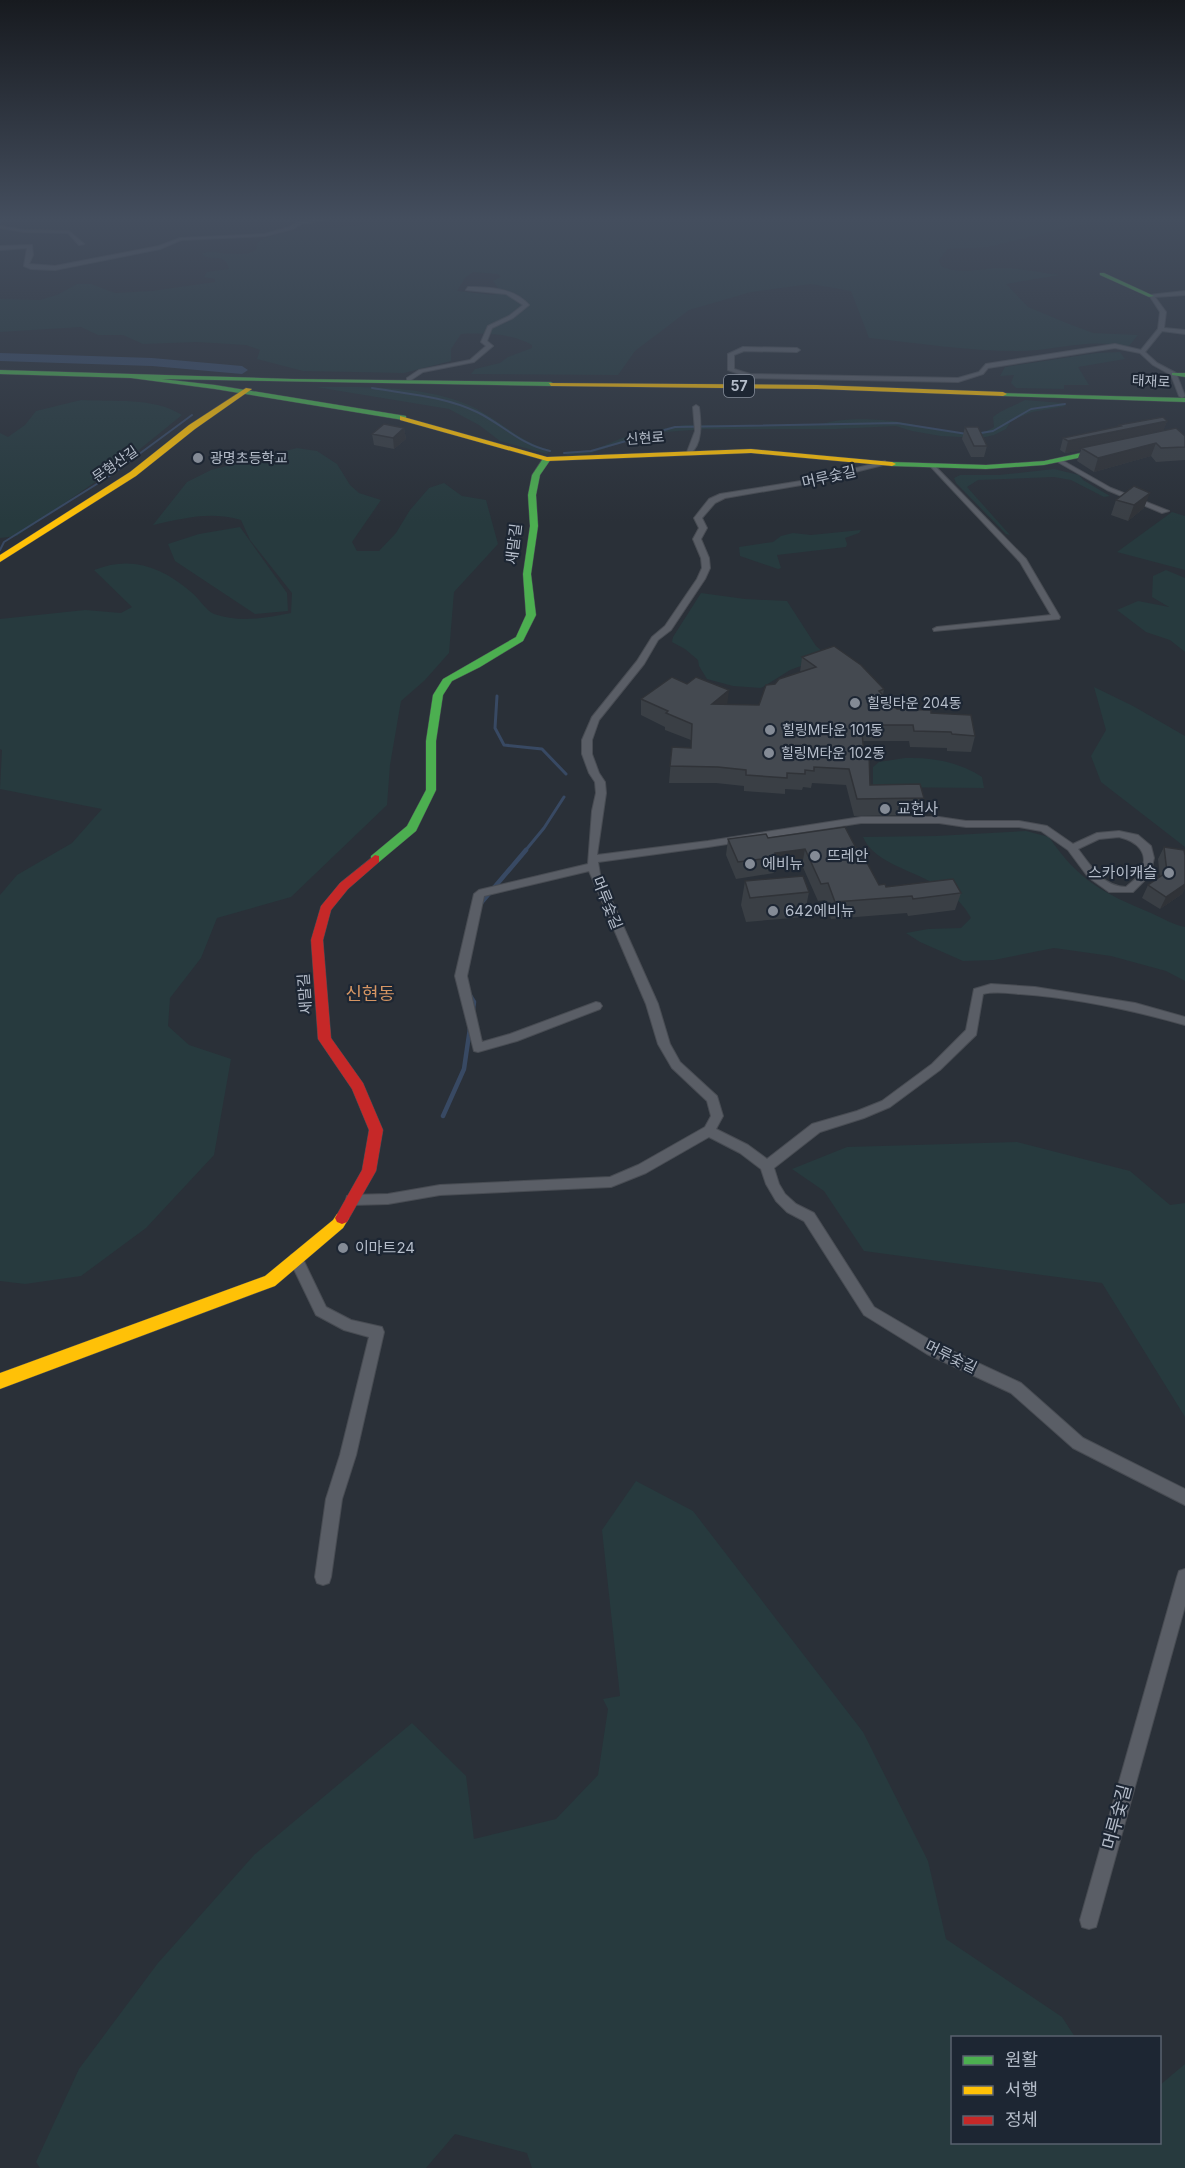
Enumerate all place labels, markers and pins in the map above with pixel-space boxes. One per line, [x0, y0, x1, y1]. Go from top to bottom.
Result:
place label: 광명초등학교 [210, 449, 287, 466]
marker: 광명초등학교 [191, 451, 205, 465]
place label: 힐링타운 204동 [867, 694, 962, 711]
marker: 힐링타운 204동 [848, 696, 862, 710]
place label: 힐링M타운 101동 [782, 721, 883, 738]
marker: 힐링M타운 101동 [763, 723, 777, 737]
place label: 힐링M타운 102동 [781, 744, 885, 761]
marker: 힐링M타운 102동 [762, 746, 776, 760]
place label: 교헌사 [897, 799, 939, 818]
marker: 교헌사 [878, 802, 892, 816]
place label: 뜨레안 [827, 846, 869, 865]
marker: 뜨레안 [808, 849, 822, 863]
place label: 에비뉴 [762, 854, 803, 873]
marker: 에비뉴 [743, 857, 757, 871]
place label: 스카이캐슬 [1088, 863, 1157, 882]
marker: 스카이캐슬 [1162, 866, 1176, 880]
place label: 642에비뉴 [785, 901, 855, 920]
marker: 642에비뉴 [766, 904, 780, 918]
place label: 이마트24 [355, 1238, 415, 1257]
marker: 이마트24 [336, 1241, 350, 1255]

